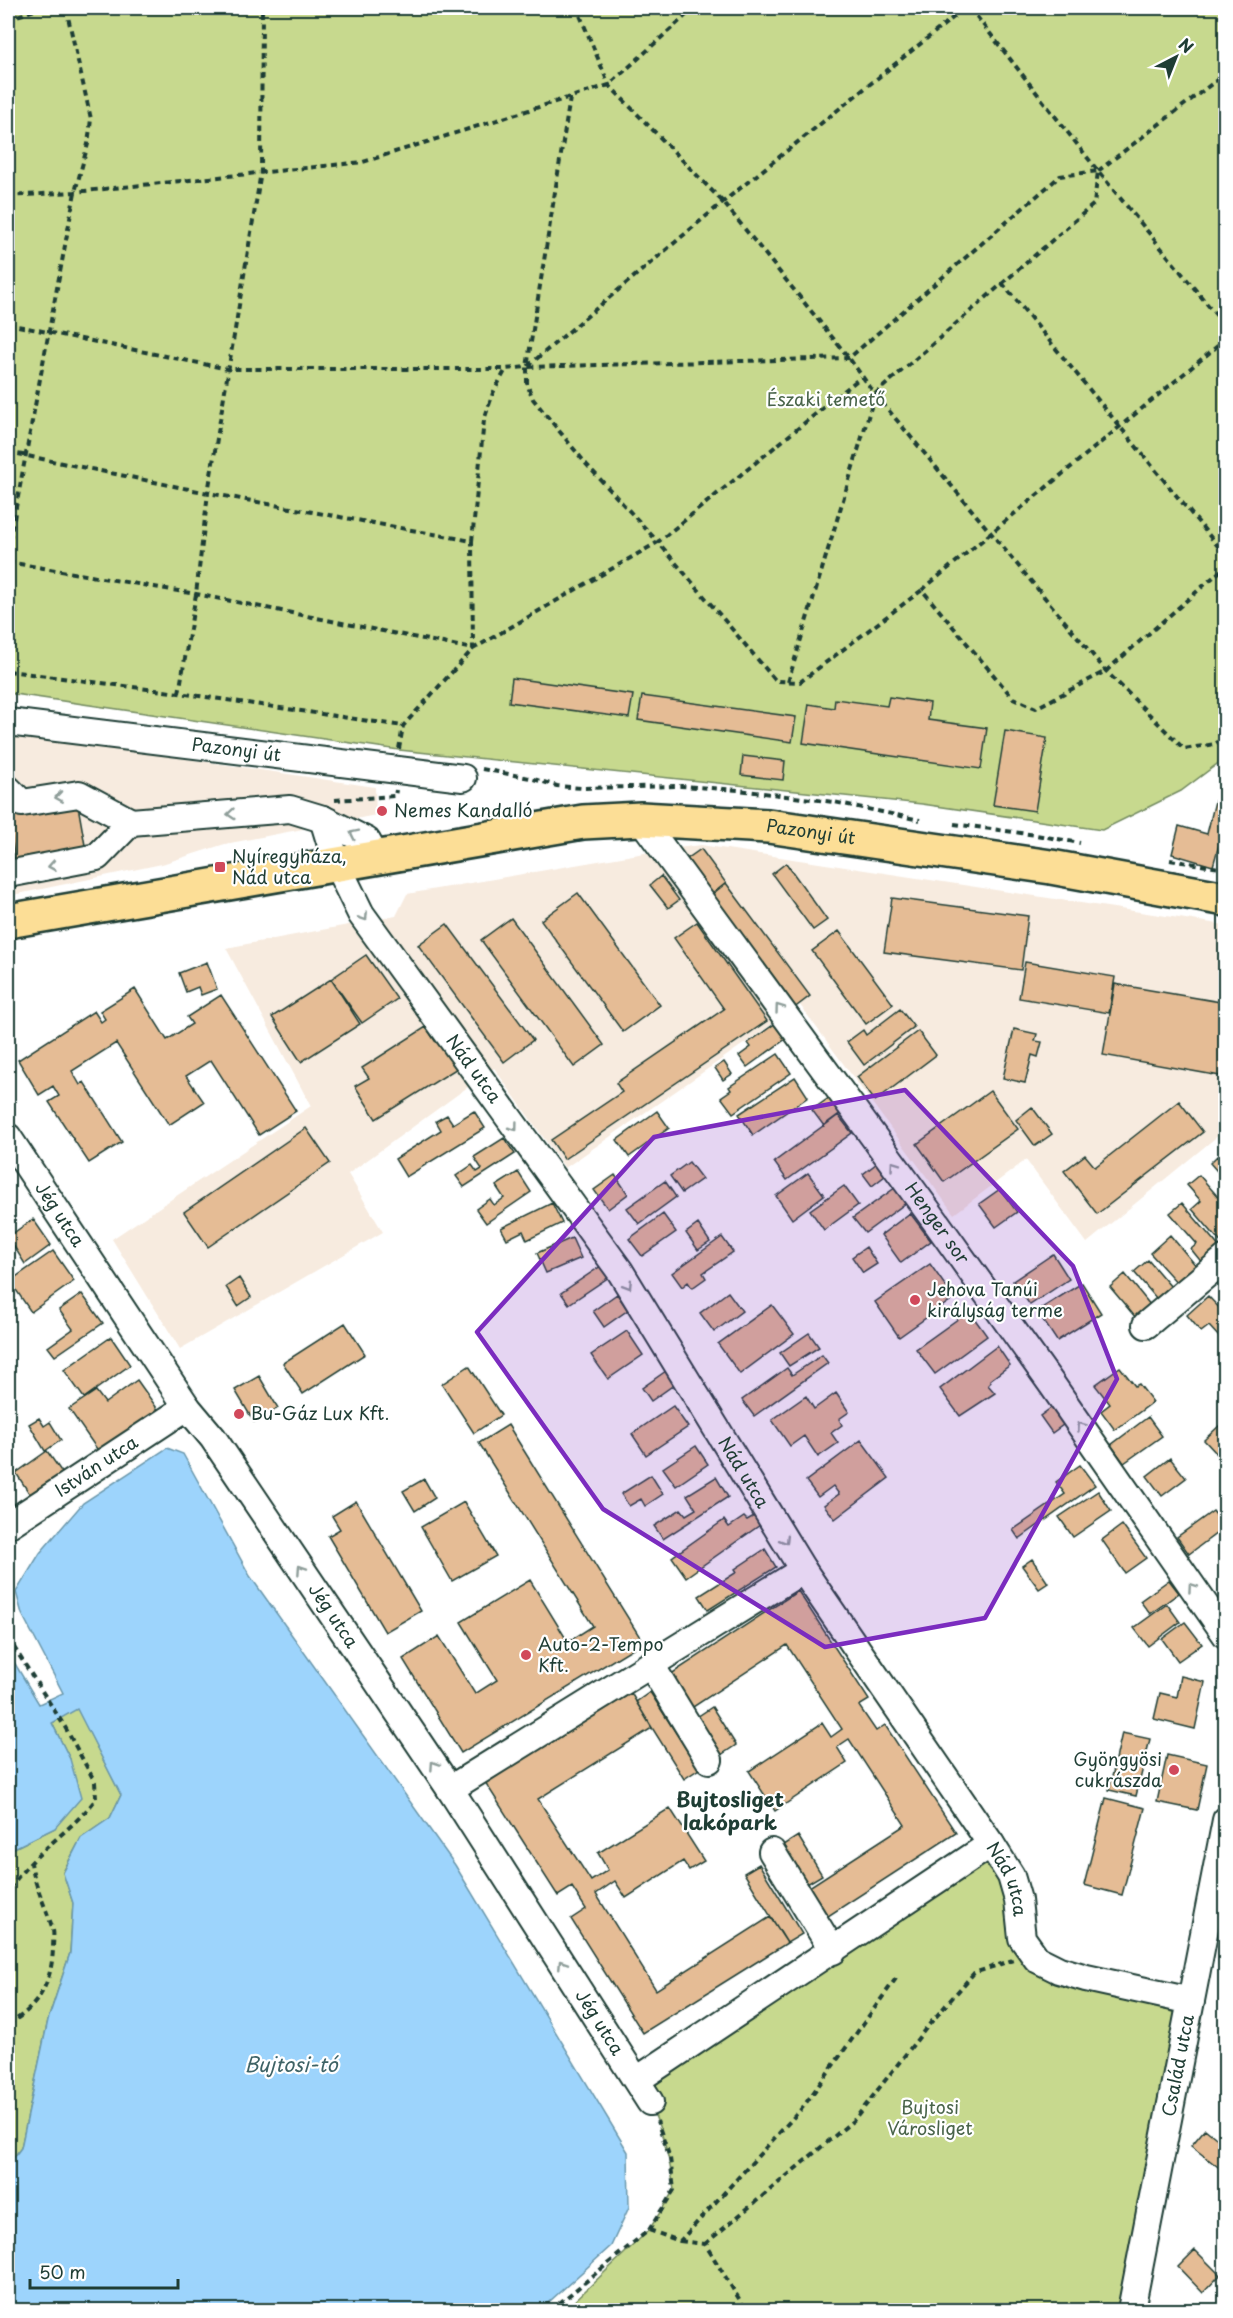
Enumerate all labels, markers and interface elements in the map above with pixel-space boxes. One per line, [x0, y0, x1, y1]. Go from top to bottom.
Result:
north arrow [1146, 27, 1206, 87]
text: N [1174, 32, 1199, 58]
park label: Északi temető [767, 385, 885, 412]
street label: Pazonyi út [190, 730, 283, 767]
one-way arrow [55, 790, 64, 802]
place label: Nemes Kandalló [394, 796, 532, 823]
marker: Nemes Kandalló [375, 804, 389, 818]
one-way arrow [227, 807, 236, 820]
street label: Pazonyi út [765, 811, 857, 851]
one-way arrow [350, 830, 361, 842]
place label: Nyíregyháza, Nád utca [232, 842, 347, 890]
one-way arrow [48, 859, 57, 871]
marker: Nyíregyháza, Nád utca [213, 860, 227, 874]
one-way arrow [357, 910, 368, 921]
one-way arrow [775, 1004, 786, 1015]
street label: Nád utca [440, 1028, 509, 1109]
one-way arrow [507, 1120, 518, 1131]
one-way arrow [890, 1161, 901, 1172]
street label: Jég utca [29, 1176, 93, 1252]
street label: Henger sor [899, 1176, 977, 1270]
place label: Jehova Tanúi királyság terme [927, 1275, 1063, 1323]
one-way arrow [621, 1279, 633, 1289]
marker: Jehova Tanúi királyság terme [908, 1293, 922, 1307]
place label: Bu-Gáz Lux Kft. [251, 1399, 390, 1426]
marker: Bu-Gáz Lux Kft. [232, 1407, 246, 1421]
one-way arrow [1077, 1422, 1088, 1433]
street label: István utca [49, 1428, 143, 1503]
street label: Nád utca [712, 1431, 777, 1513]
one-way arrow [778, 1534, 790, 1544]
one-way arrow [297, 1564, 308, 1575]
street label: Jég utca [303, 1577, 366, 1654]
one-way arrow [1188, 1582, 1199, 1593]
place label: Auto-2-Tempo Kft. [538, 1630, 664, 1678]
marker: Auto-2-Tempo Kft. [519, 1648, 533, 1662]
place label: Gyöngyösi cukrászda [1073, 1745, 1162, 1793]
one-way arrow [430, 1761, 441, 1772]
marker: Gyöngyösi cukrászda [1167, 1763, 1181, 1777]
district label: Bujtosliget lakópark [676, 1784, 784, 1837]
street label: Nád utca [981, 1836, 1035, 1918]
one-way arrow [558, 1960, 570, 1970]
street label: Jég utca [569, 1984, 632, 2060]
street label: Család utca [1154, 2011, 1200, 2119]
water label: Bujtosi-tó [244, 2049, 339, 2079]
park label: Bujtosi Városliget [887, 2093, 973, 2141]
scale bar [30, 2252, 178, 2290]
text: 50 m [39, 2258, 86, 2285]

